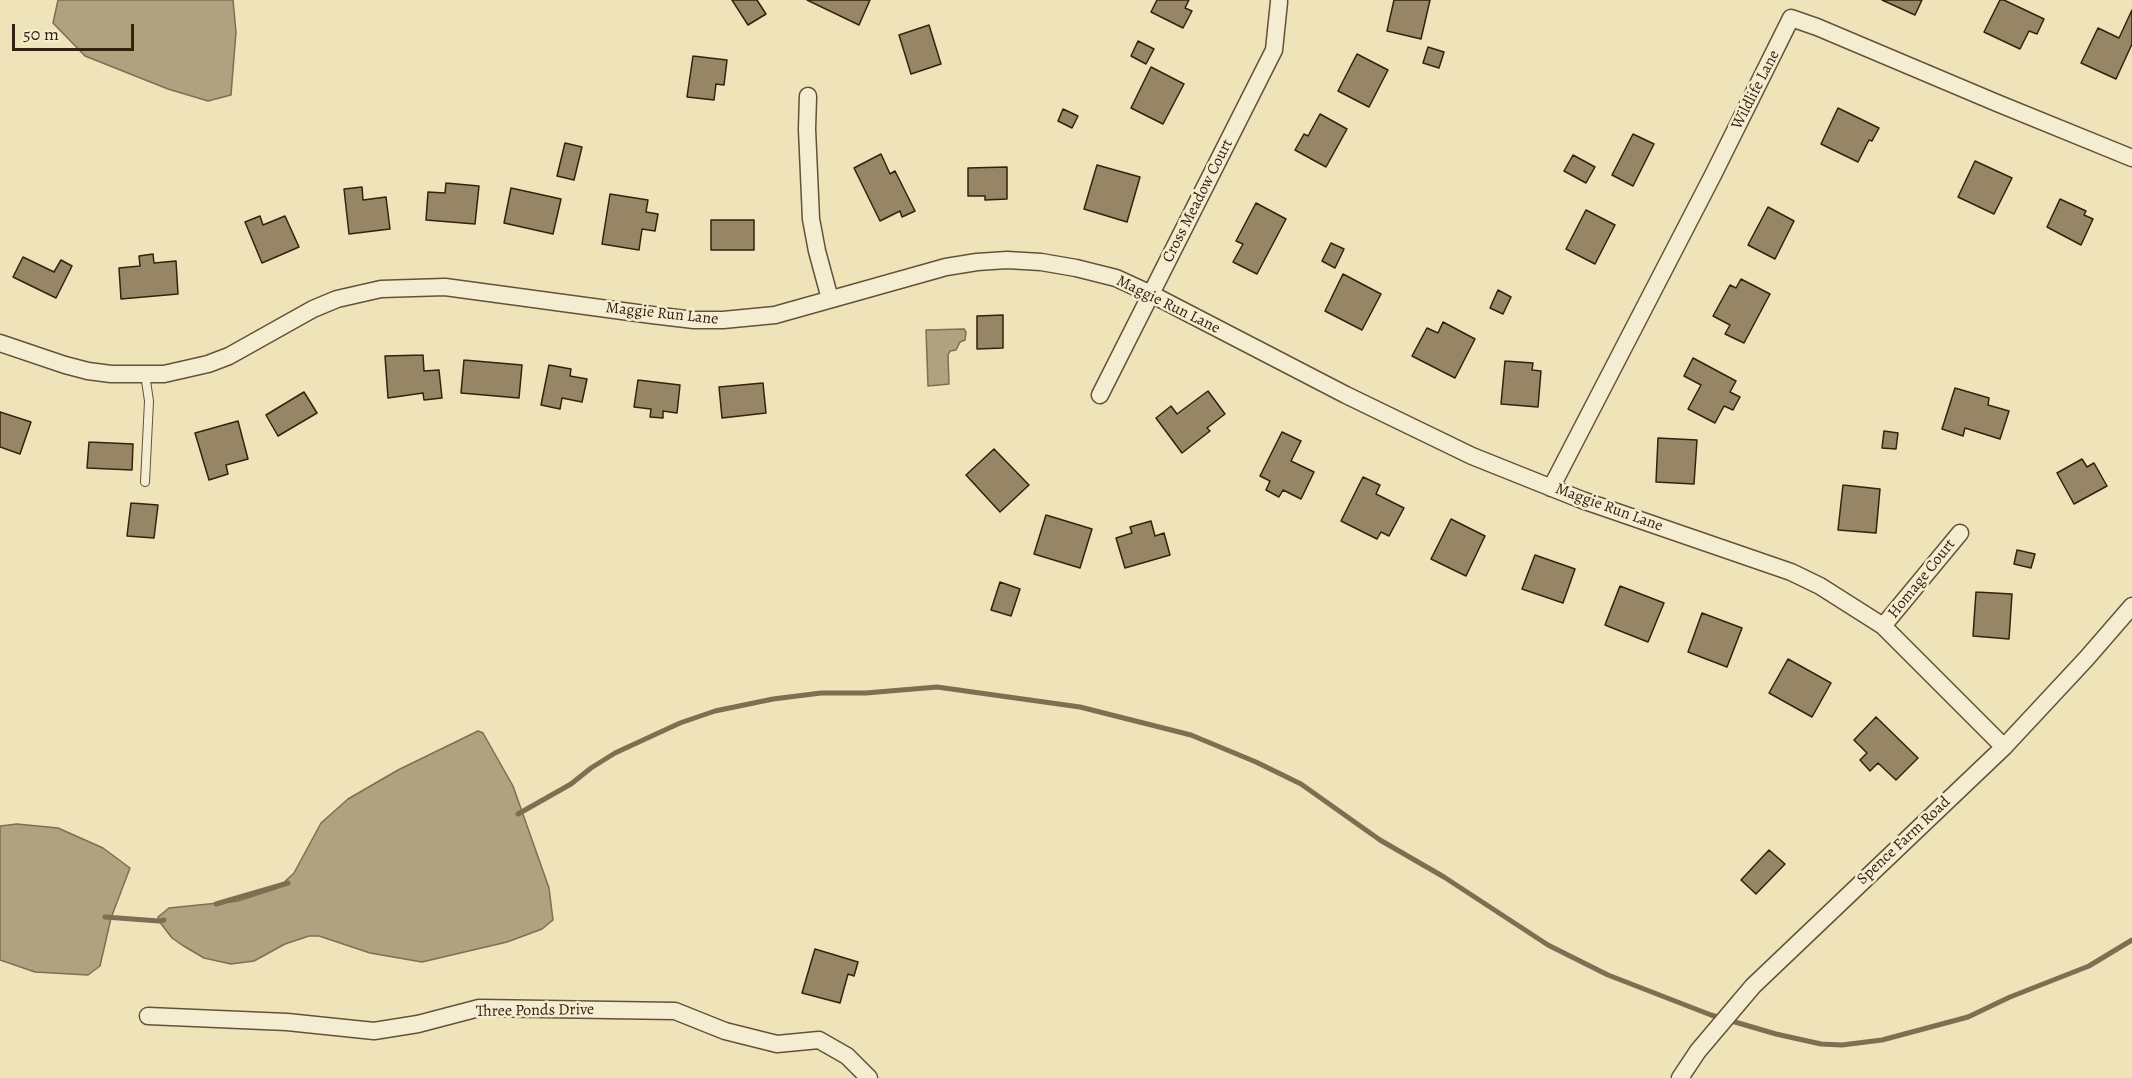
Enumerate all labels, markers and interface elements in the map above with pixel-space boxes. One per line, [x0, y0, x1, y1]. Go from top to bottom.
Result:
scale bar [15, 12, 136, 50]
text: 50 m [23, 22, 59, 46]
street label: Wildlife Lane [1728, 47, 1784, 133]
street label: Cross Meadow Court [1159, 136, 1237, 266]
street label: Maggie Run Lane [1113, 272, 1223, 338]
street label: Maggie Run Lane [605, 299, 719, 329]
street label: Maggie Run Lane [1553, 480, 1665, 536]
street label: Homage Court [1884, 535, 1960, 623]
street label: Spence Farm Road [1853, 793, 1955, 889]
street label: Three Ponds Drive [476, 1000, 594, 1022]

